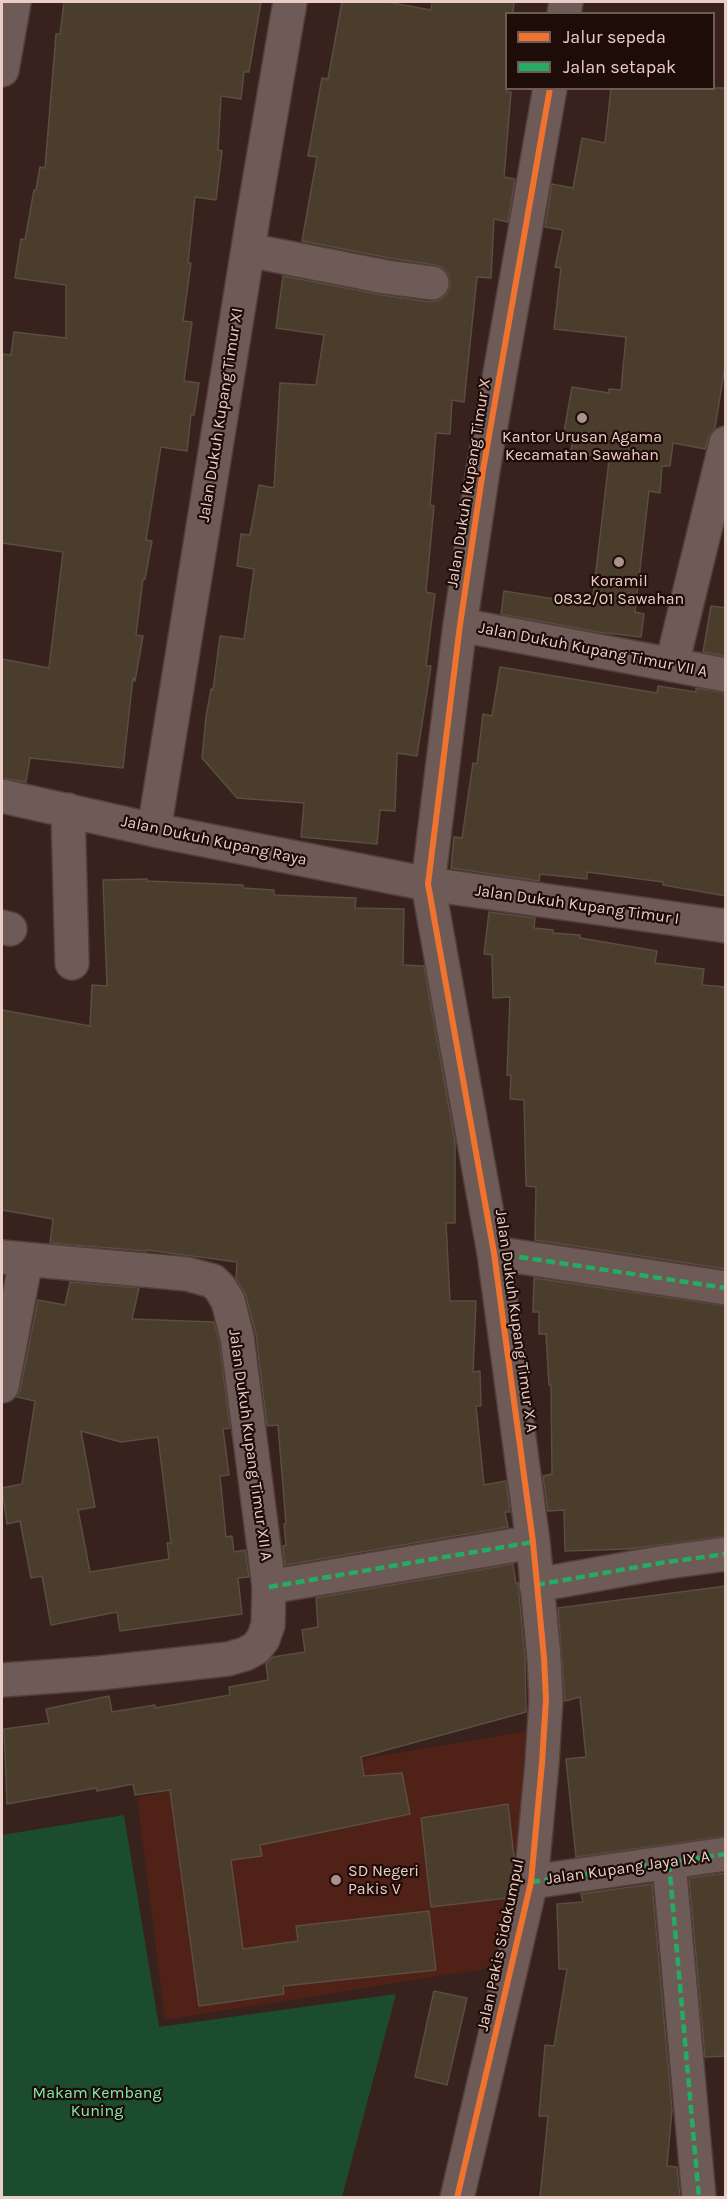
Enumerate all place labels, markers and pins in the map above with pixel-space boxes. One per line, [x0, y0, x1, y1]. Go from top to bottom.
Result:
marker: Kantor Urusan Agama Kecamatan Sawahan [575, 411, 589, 425]
place label: Kantor Urusan Agama Kecamatan Sawahan [502, 427, 662, 465]
marker: Koramil 0832/01 Sawahan [612, 555, 626, 569]
place label: Koramil 0832/01 Sawahan [554, 571, 684, 609]
place label: SD Negeri Pakis V [348, 1861, 419, 1899]
marker: SD Negeri Pakis V [329, 1873, 343, 1887]

